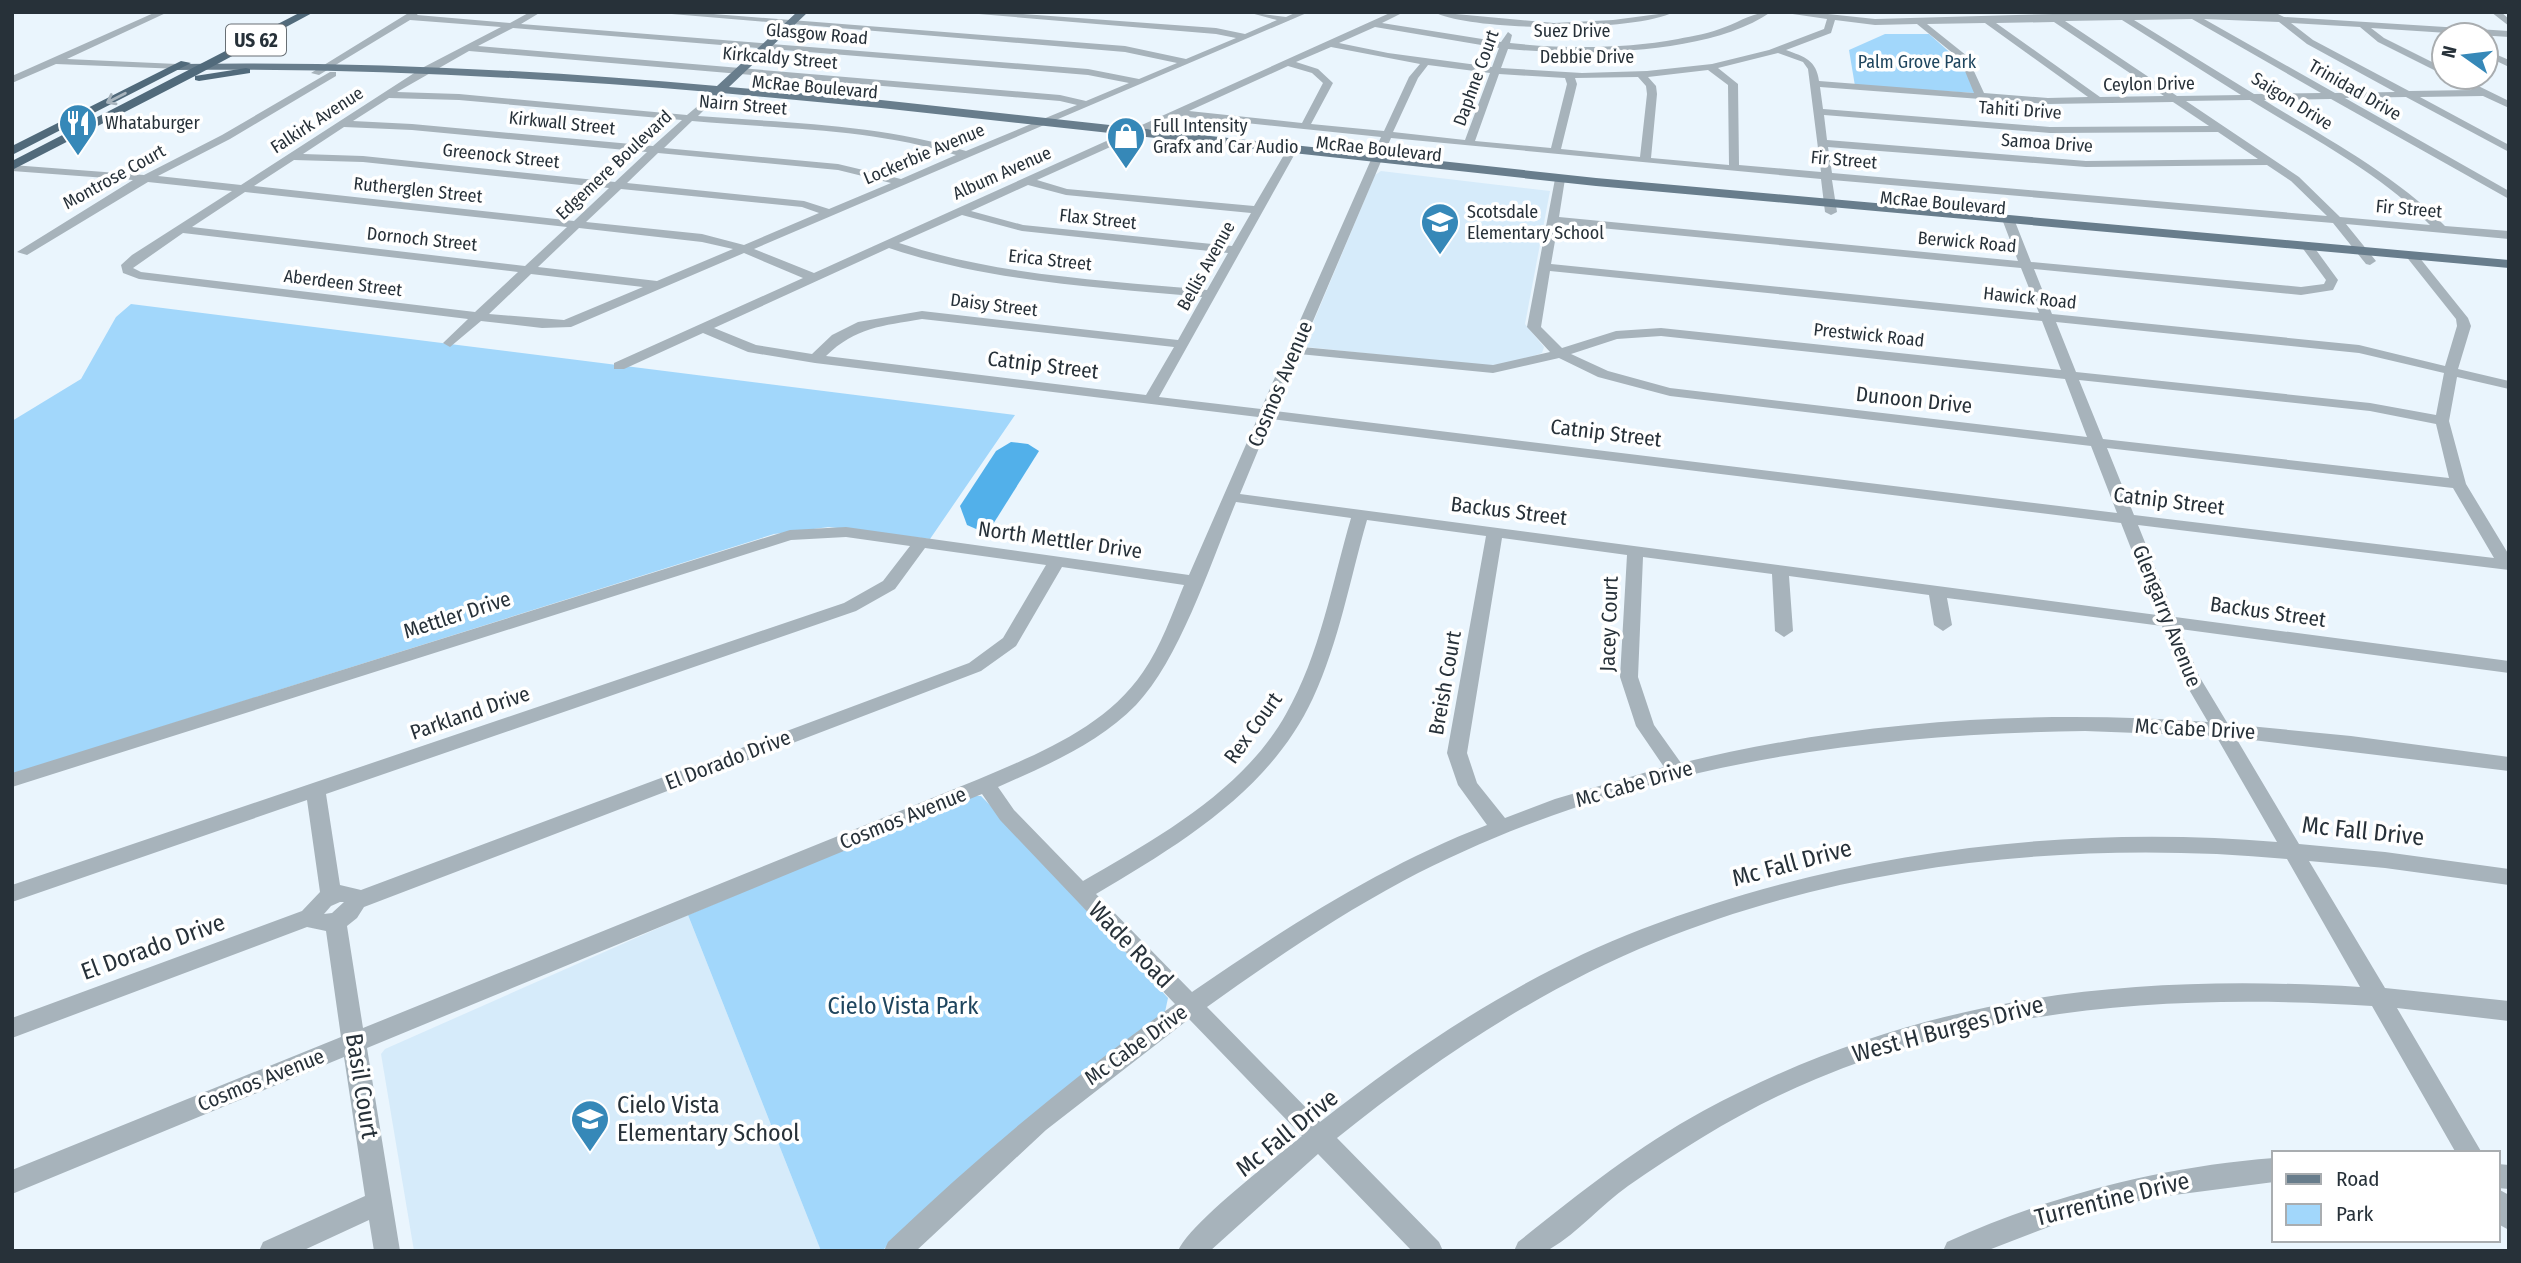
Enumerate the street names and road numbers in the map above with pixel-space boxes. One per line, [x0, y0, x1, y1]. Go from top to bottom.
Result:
street label: Glasgow Road [765, 19, 869, 49]
street label: Suez Drive [1534, 20, 1610, 42]
road number: US 62 [226, 24, 286, 56]
street label: Daphne Court [1448, 27, 1504, 129]
street label: Kirkcaldy Street [721, 42, 839, 74]
street label: Debbie Drive [1540, 46, 1634, 68]
street label: Trinidad Drive [2305, 55, 2405, 125]
street label: Saigon Drive [2247, 67, 2337, 135]
street label: McRae Boulevard [751, 71, 879, 103]
street label: Ceylon Drive [2103, 72, 2195, 96]
street label: Falkirk Avenue [267, 82, 368, 158]
street label: Nairn Street [698, 90, 788, 120]
street label: Tahiti Drive [1978, 96, 2062, 124]
street label: Kirkwall Street [508, 106, 616, 140]
street label: Edgemere Boulevard [551, 106, 677, 224]
street label: Lockerbie Avenue [860, 119, 988, 189]
street label: Samoa Drive [2000, 129, 2094, 157]
street label: McRae Boulevard [1315, 131, 1443, 167]
street label: Greenock Street [441, 139, 561, 173]
street label: Montrose Court [59, 140, 169, 214]
street label: Album Avenue [949, 141, 1055, 204]
street label: Fir Street [1810, 146, 1878, 174]
street label: Rutherglen Street [352, 172, 484, 208]
street label: McRae Boulevard [1879, 187, 2007, 219]
street label: Fir Street [2375, 195, 2443, 223]
street label: Flax Street [1058, 204, 1138, 234]
street label: Bellis Avenue [1172, 217, 1240, 315]
street label: Dornoch Street [366, 222, 478, 256]
street label: Berwick Road [1917, 227, 2017, 257]
street label: Erica Street [1007, 245, 1093, 275]
street label: Aberdeen Street [283, 265, 404, 301]
street label: Hawick Road [1982, 282, 2078, 314]
street label: Daisy Street [949, 289, 1039, 321]
street label: Cosmos Avenue [1242, 317, 1318, 451]
street label: Prestwick Road [1813, 318, 1925, 352]
street label: Catnip Street [986, 345, 1100, 385]
street label: Dunoon Drive [1855, 381, 1973, 419]
street label: Catnip Street [1549, 413, 1663, 453]
street label: Catnip Street [2112, 481, 2226, 521]
street label: Backus Street [1449, 491, 1569, 531]
street label: North Mettler Drive [976, 516, 1144, 564]
street label: Glengarry Avenue [2127, 541, 2207, 691]
street label: Jacey Court [1594, 576, 1624, 672]
street label: Mettler Drive [400, 585, 514, 645]
street label: Backus Street [2208, 591, 2328, 633]
street label: Breish Court [1423, 629, 1467, 737]
street label: Parkland Drive [407, 680, 533, 746]
street label: Rex Court [1218, 687, 1288, 769]
street label: Mc Cabe Drive [2134, 713, 2256, 745]
street label: El Dorado Drive [662, 724, 794, 796]
street label: Mc Cabe Drive [1572, 755, 1696, 813]
street label: Cosmos Avenue [836, 781, 970, 855]
street label: Mc Fall Drive [2301, 811, 2425, 851]
street label: Mc Fall Drive [1729, 834, 1855, 892]
street label: Wade Road [1083, 896, 1179, 994]
street label: El Dorado Drive [77, 908, 229, 986]
street label: West H Burges Drive [1849, 990, 2047, 1068]
street label: Mc Cabe Drive [1080, 999, 1192, 1091]
street label: Basil Court [340, 1031, 384, 1141]
street label: Cosmos Avenue [194, 1043, 328, 1117]
street label: Mc Fall Drive [1231, 1084, 1343, 1182]
street label: Turrentine Drive [2032, 1166, 2192, 1232]

